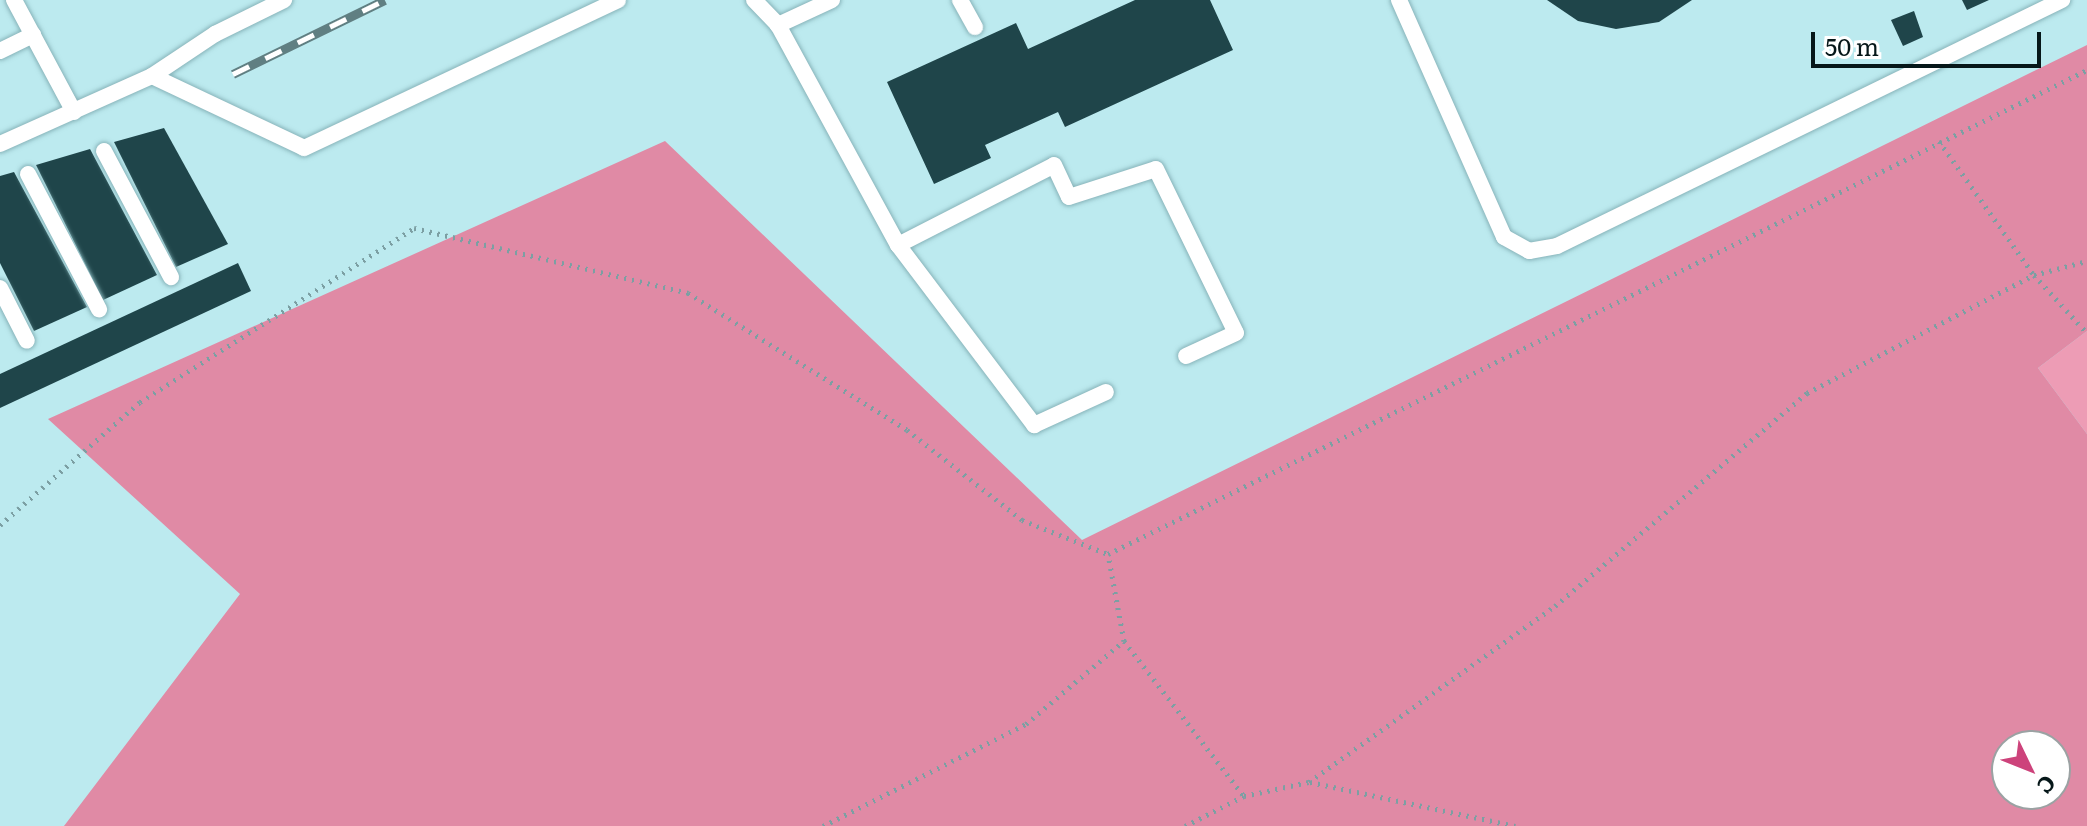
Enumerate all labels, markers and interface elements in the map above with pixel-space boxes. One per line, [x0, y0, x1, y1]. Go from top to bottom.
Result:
scale bar [1815, 16, 2045, 66]
text: 50 m [1825, 28, 1879, 63]
north arrow [1991, 730, 2071, 810]
text: С [2030, 768, 2065, 802]

